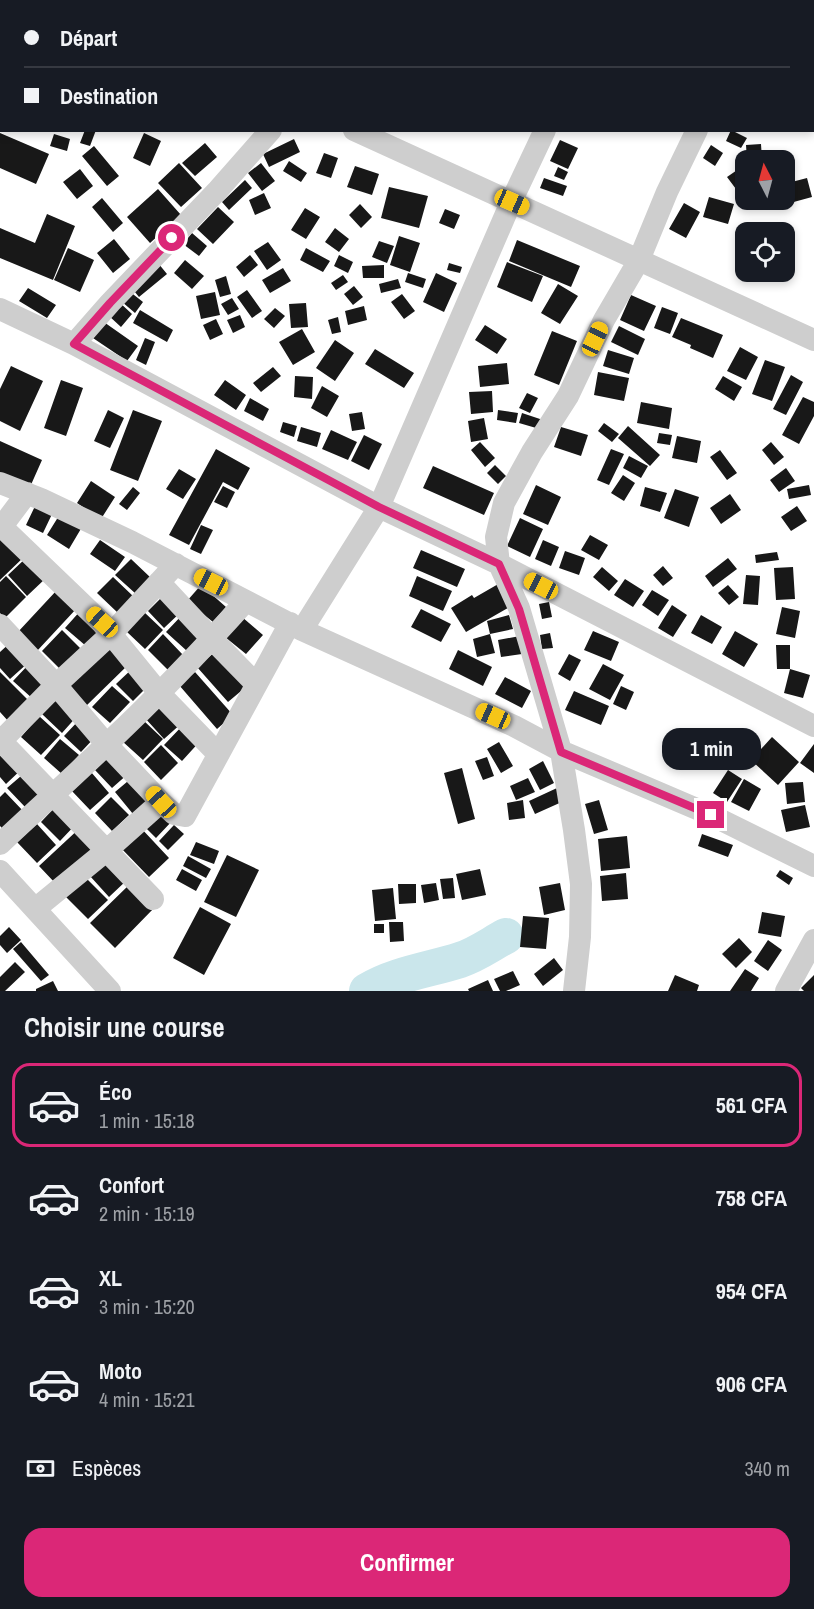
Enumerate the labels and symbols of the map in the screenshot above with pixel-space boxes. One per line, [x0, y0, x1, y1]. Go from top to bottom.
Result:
north arrow [735, 150, 795, 210]
car [492, 186, 532, 218]
route start [158, 224, 185, 251]
car [579, 319, 611, 359]
car [191, 566, 231, 598]
car [521, 570, 561, 602]
car [83, 603, 121, 641]
car [473, 700, 513, 732]
callout: 1 min [662, 728, 760, 770]
car [142, 783, 180, 821]
route end [697, 801, 724, 828]

